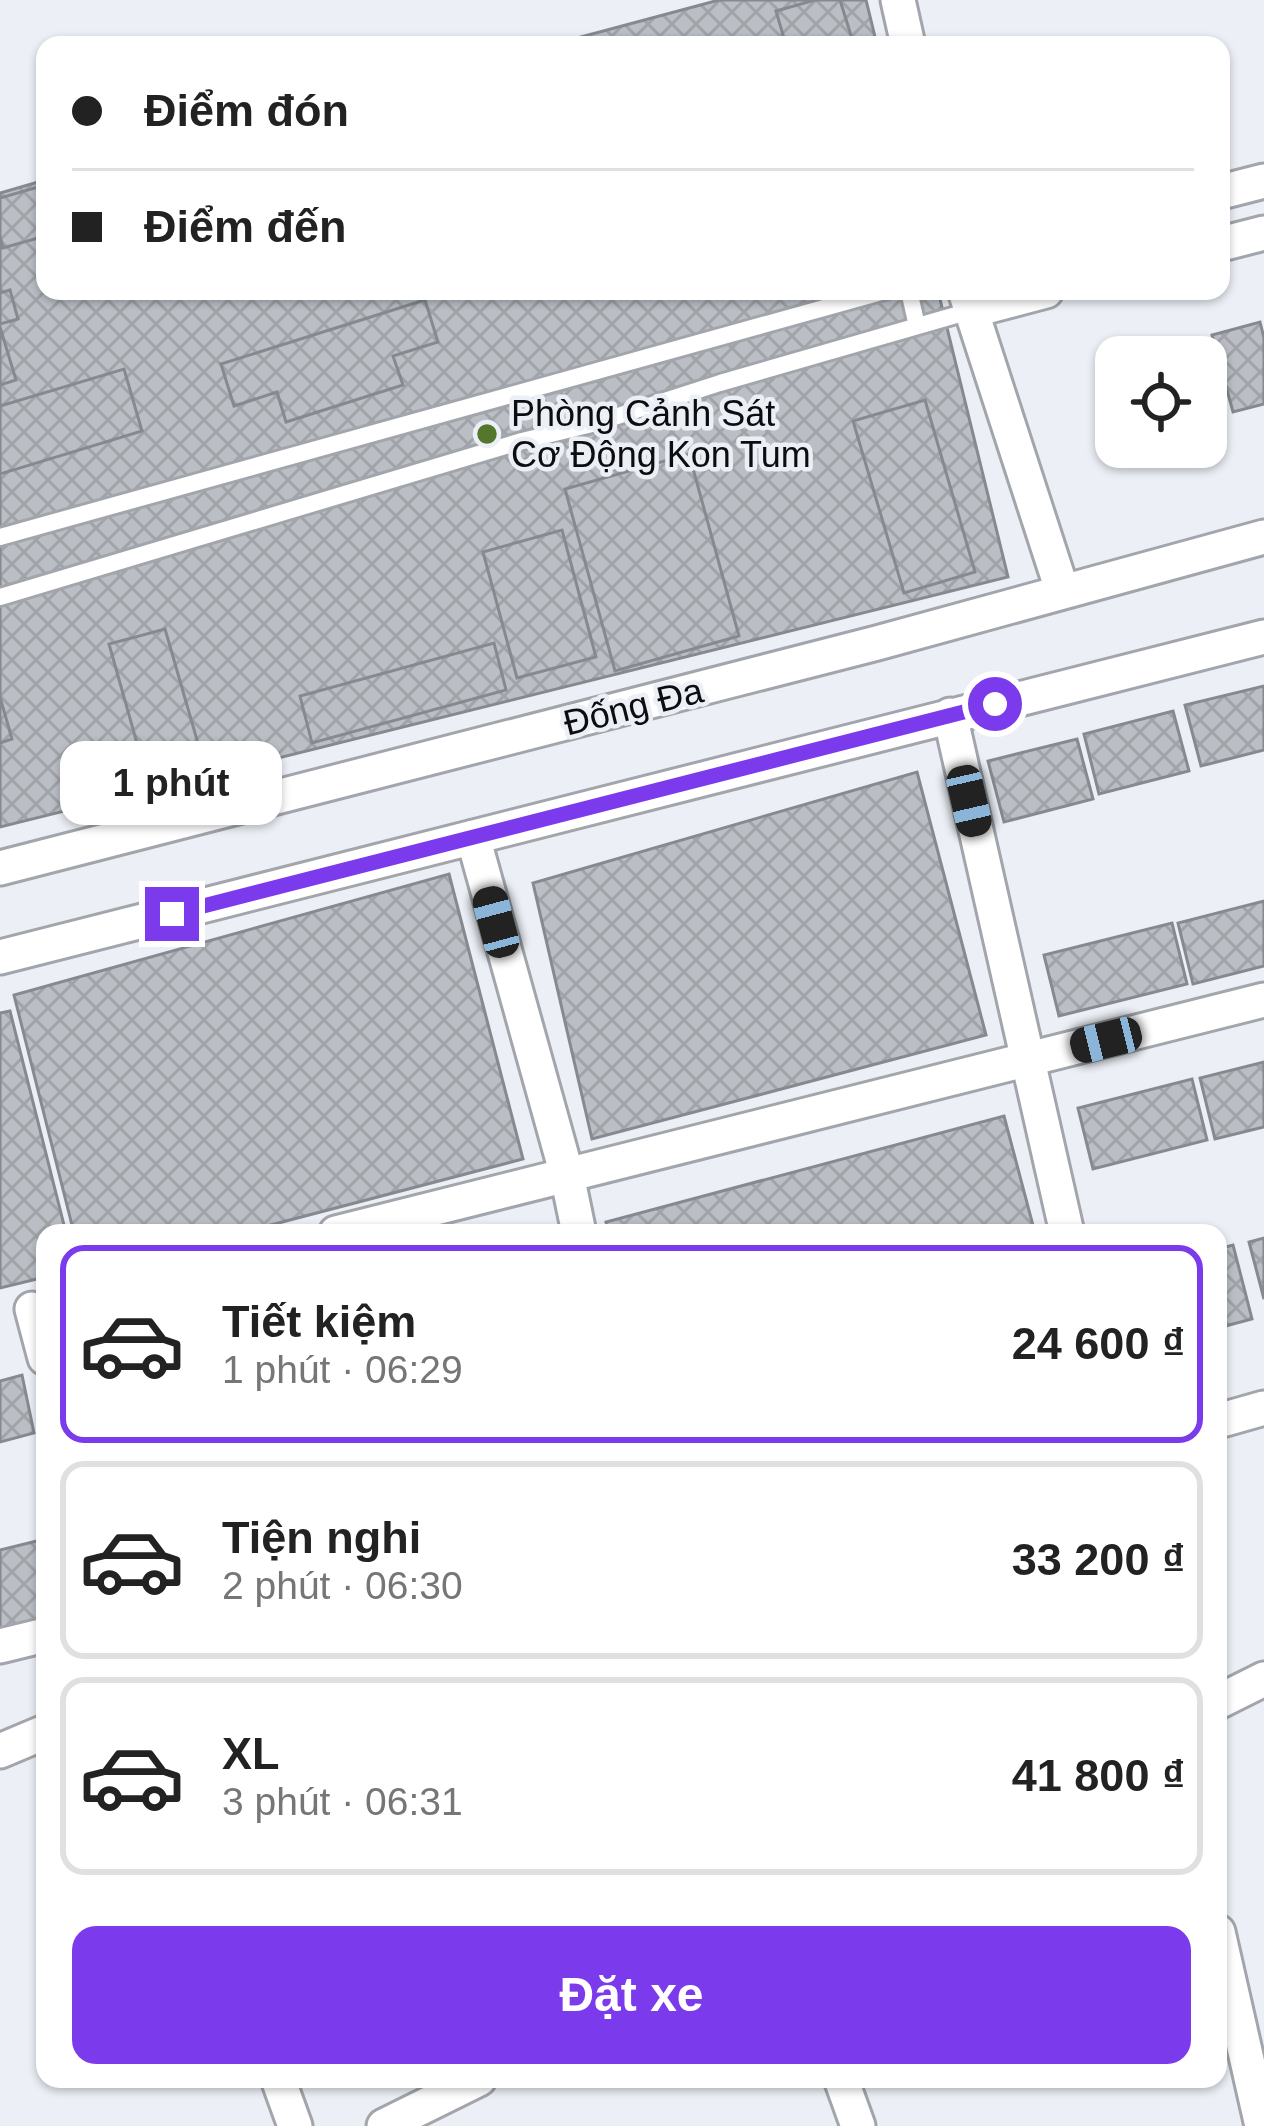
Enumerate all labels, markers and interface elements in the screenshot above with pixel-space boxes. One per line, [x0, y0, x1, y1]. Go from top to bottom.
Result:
text: Điểm đón [144, 85, 349, 136]
text: Điểm đến [144, 201, 347, 252]
map controls [1095, 336, 1227, 468]
button: locate [1095, 336, 1227, 468]
place label: Phòng Cảnh Sát Cơ Động Kon Tum [511, 393, 811, 475]
marker: Phòng Cảnh Sát Cơ Động Kon Tum [474, 421, 500, 447]
street label: Đống Đa [559, 669, 708, 744]
route start [968, 677, 1022, 731]
callout: 1 phút [61, 740, 283, 824]
text: 1 phút [113, 761, 229, 804]
car [943, 762, 995, 840]
car [469, 883, 523, 961]
route end [145, 887, 199, 941]
car [1067, 1014, 1145, 1066]
icon: car [78, 1290, 186, 1398]
text: Tiết kiệm [222, 1296, 416, 1347]
text: 24 600 ₫ [1012, 1318, 1185, 1369]
text: 1 phút · 06:29 [222, 1348, 463, 1391]
icon: car [78, 1506, 186, 1614]
text: Tiện nghi [222, 1512, 421, 1563]
text: 33 200 ₫ [1012, 1534, 1185, 1585]
text: 2 phút · 06:30 [222, 1564, 463, 1607]
icon: car [78, 1722, 186, 1830]
text: XL [222, 1728, 280, 1779]
text: 41 800 ₫ [1012, 1750, 1185, 1801]
text: 3 phút · 06:31 [222, 1780, 463, 1823]
button: Đặt xe [72, 1926, 1191, 2064]

